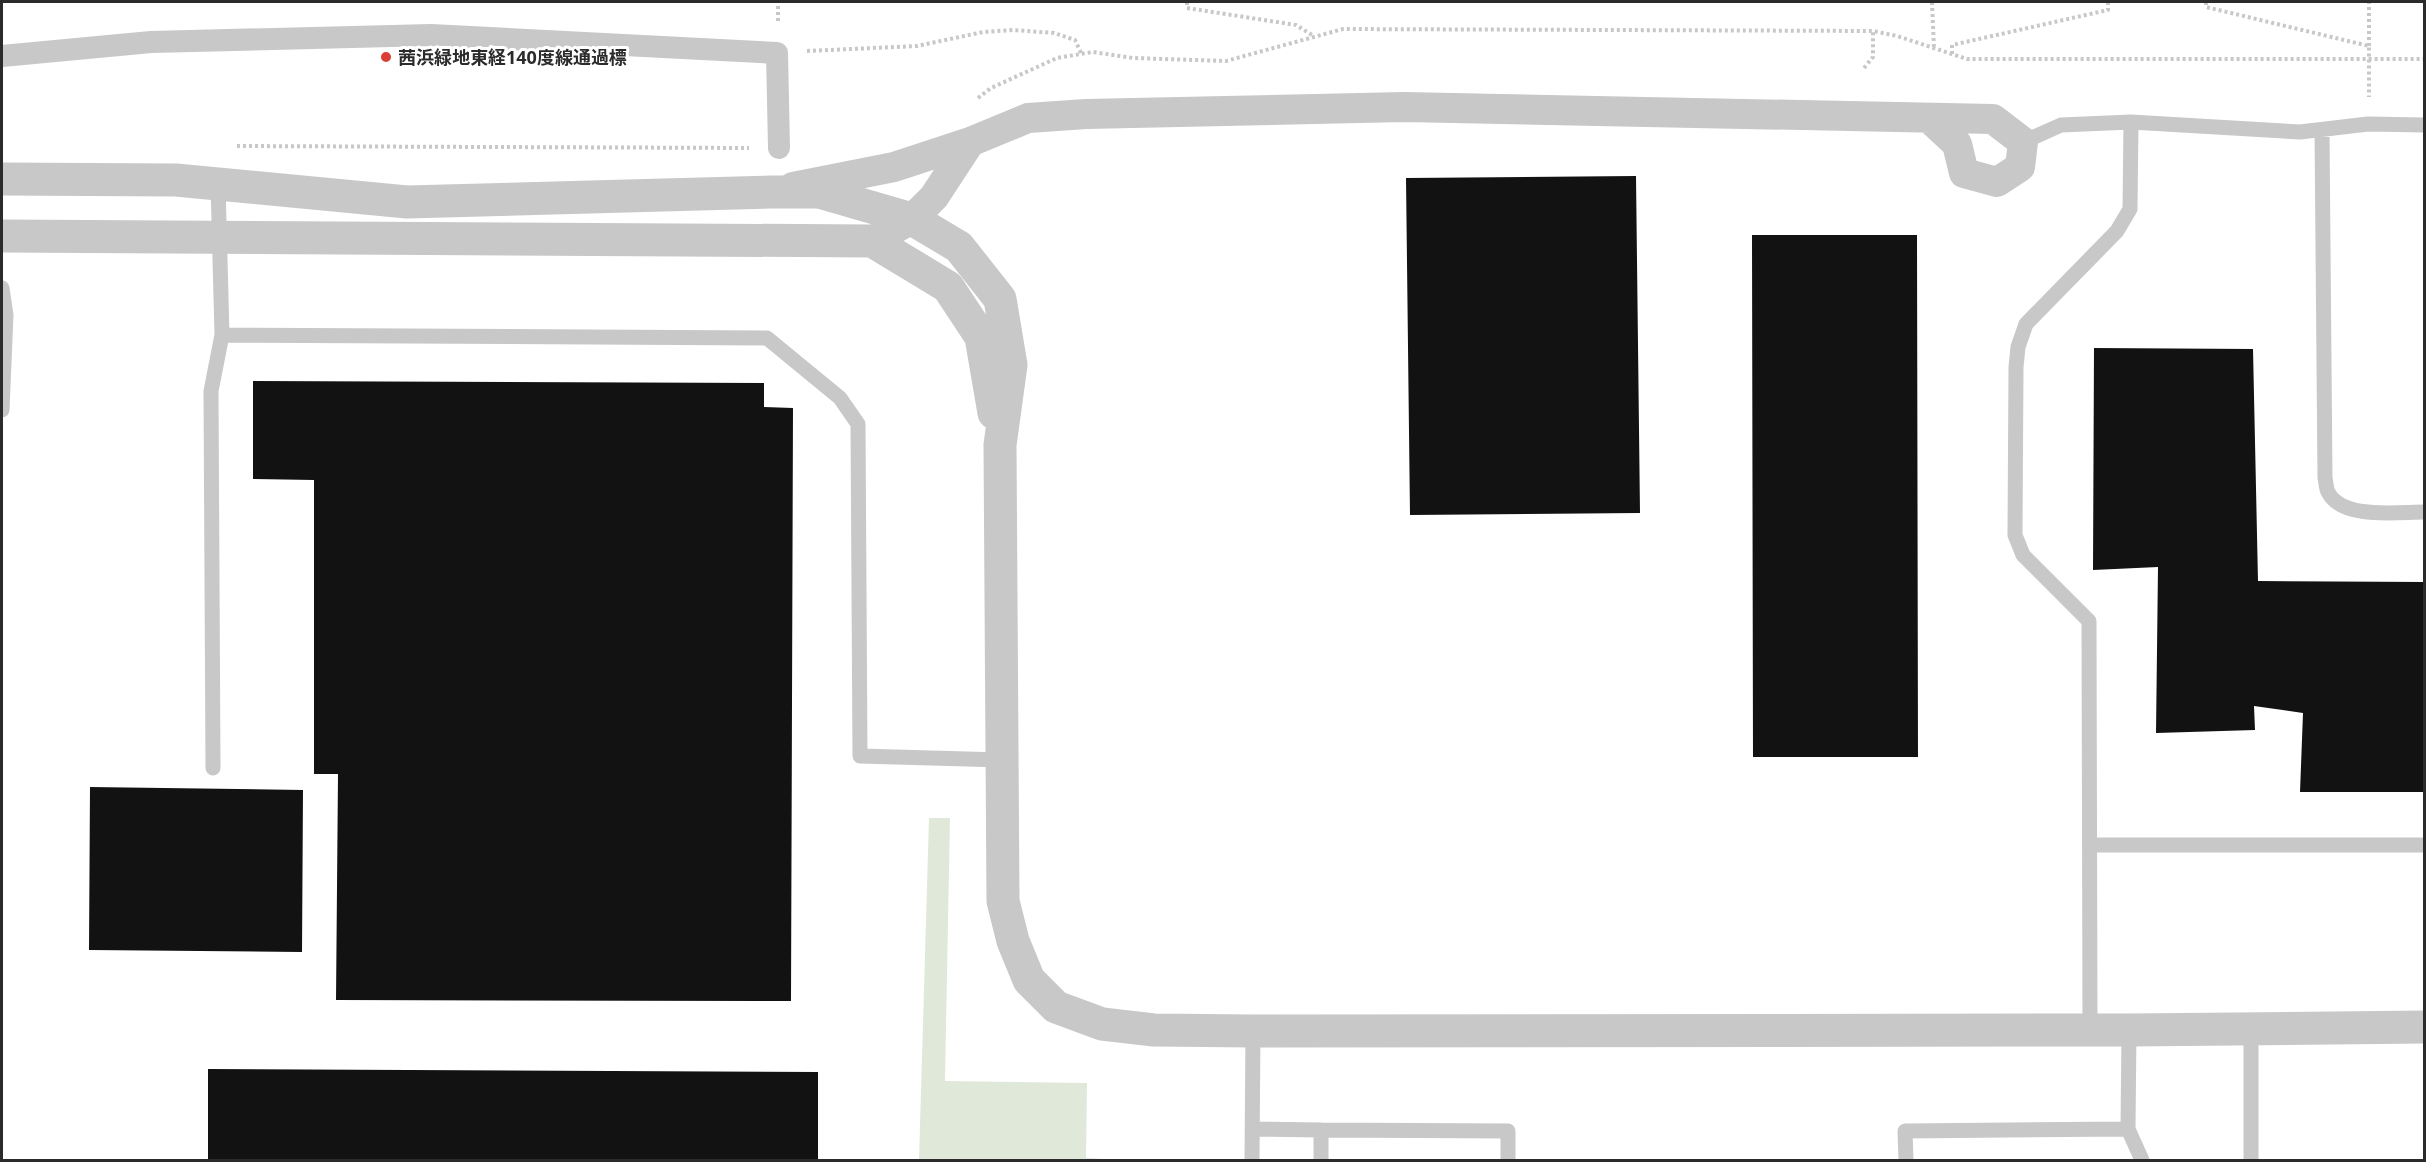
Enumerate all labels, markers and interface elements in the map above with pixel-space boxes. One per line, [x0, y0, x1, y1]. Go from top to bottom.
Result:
place label: 茜浜緑地東経140度線通過標 [398, 45, 627, 69]
marker: 茜浜緑地東経140度線通過標 [379, 50, 393, 64]

